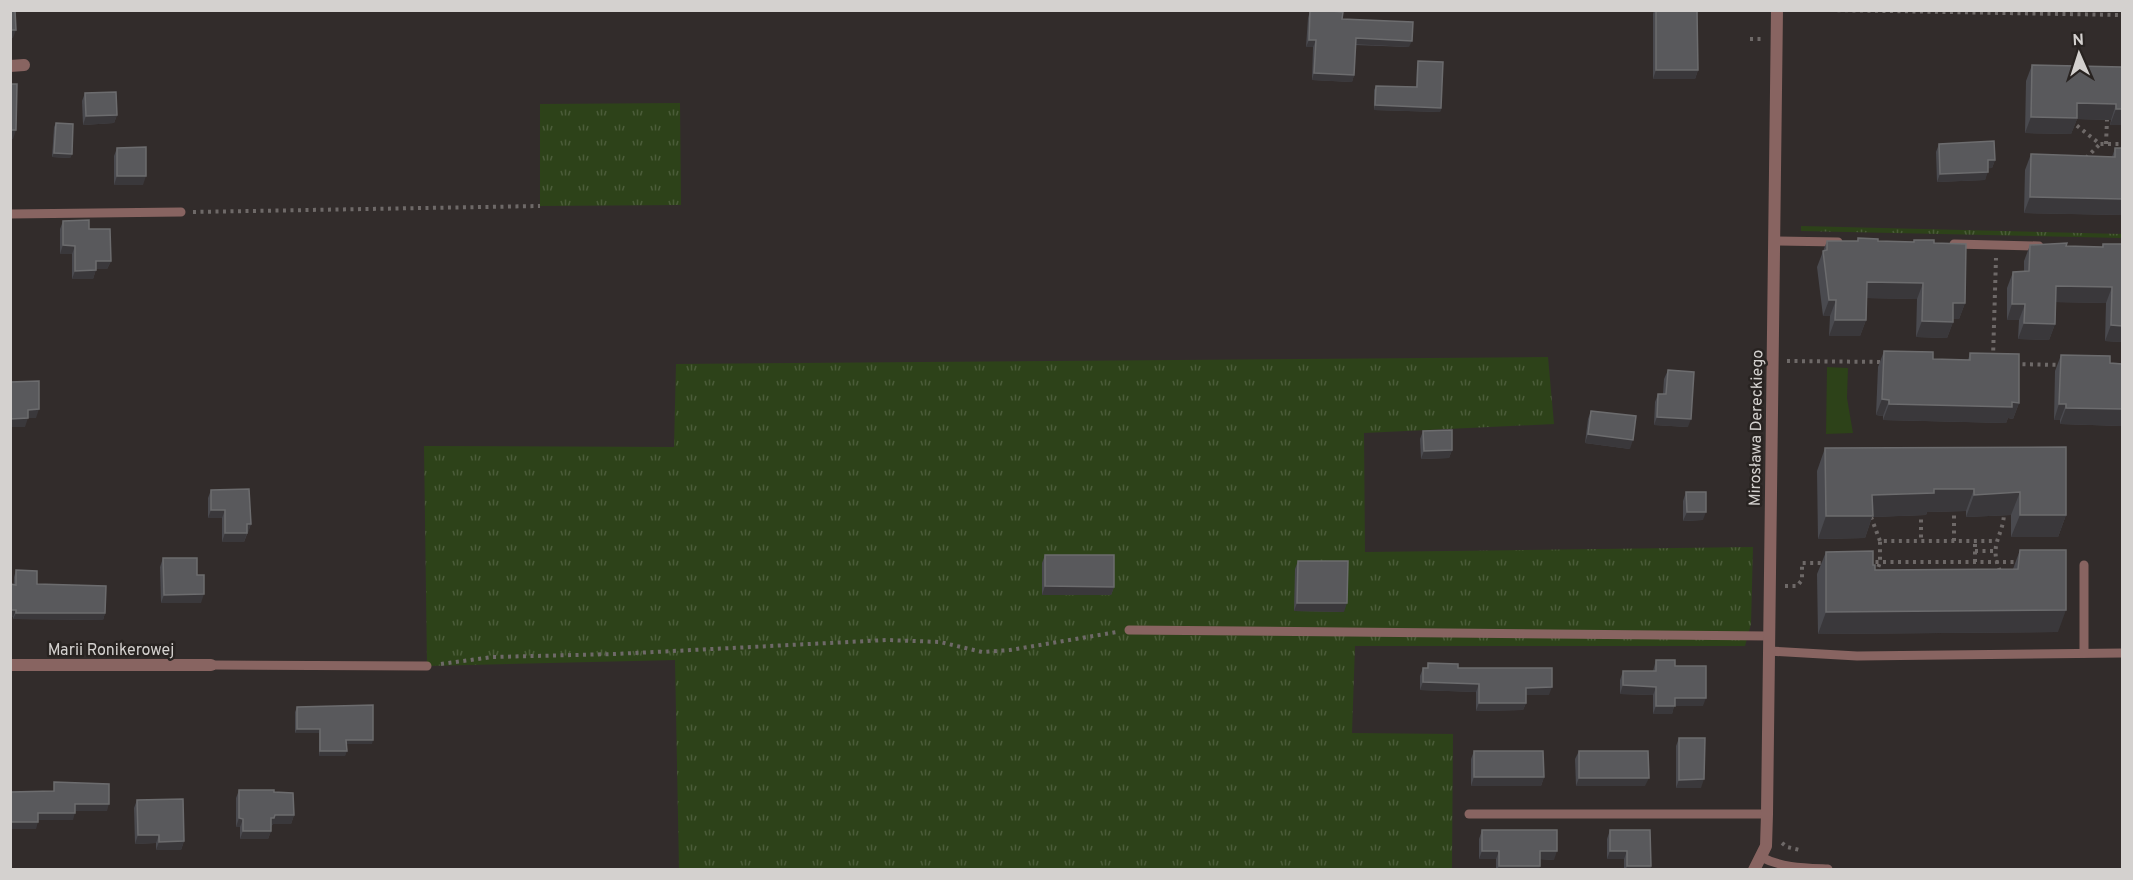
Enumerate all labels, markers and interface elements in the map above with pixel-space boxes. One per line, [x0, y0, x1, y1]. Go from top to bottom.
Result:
north arrow [2049, 24, 2109, 84]
text: N [2072, 31, 2085, 51]
street label: Mirosława Dereckiego [1746, 350, 1768, 506]
street label: Marii Ronikerowej [48, 641, 174, 661]

